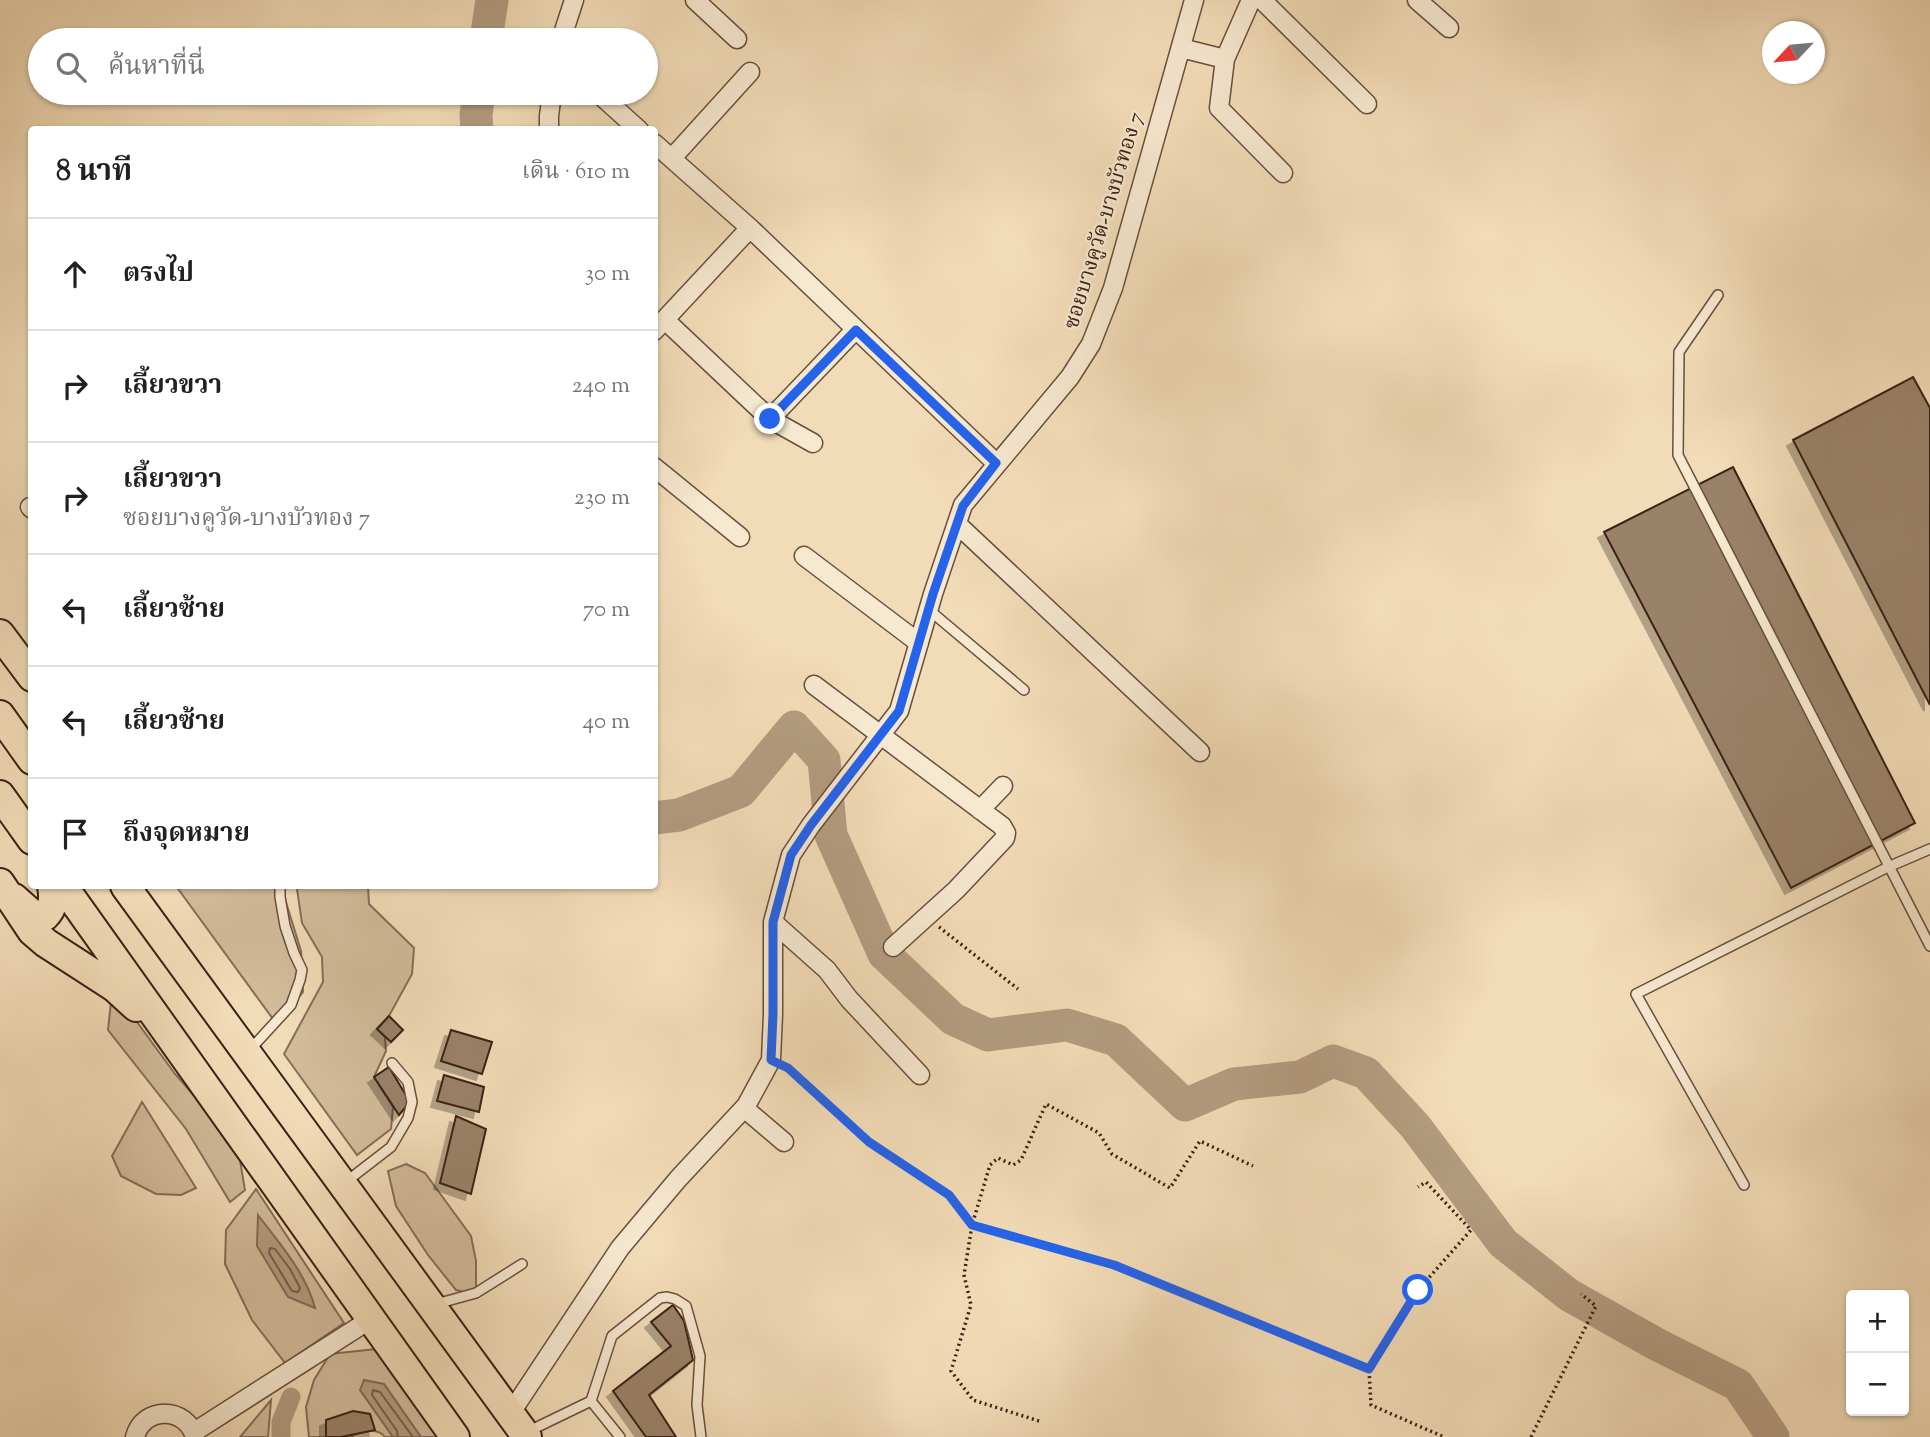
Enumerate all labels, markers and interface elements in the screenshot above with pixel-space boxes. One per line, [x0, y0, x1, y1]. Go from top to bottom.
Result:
north arrow [1762, 21, 1825, 84]
search box [28, 28, 658, 105]
icon: search [52, 48, 90, 86]
text: ค้นหาที่นี่ [108, 49, 205, 86]
street label: ซอยบางคูวัด-บางบัวทอง 7 [1058, 108, 1152, 333]
text: 8 นาที [56, 151, 132, 194]
text: เดิน · 610 m [522, 156, 630, 189]
icon: ahead [56, 255, 94, 293]
text: ตรงไป [123, 256, 194, 293]
text: 30 m [585, 258, 630, 291]
icon: right [56, 367, 94, 405]
text: เลี้ยวขวา [123, 368, 222, 405]
text: 240 m [572, 370, 630, 403]
route end [754, 403, 785, 434]
text: เลี้ยวขวา [123, 462, 222, 499]
icon: right [56, 479, 94, 517]
text: 230 m [574, 482, 630, 515]
text: ซอยบางคูวัด-บางบัวทอง 7 [123, 503, 370, 536]
icon: left [56, 591, 94, 629]
text: เลี้ยวซ้าย [123, 592, 225, 629]
text: 70 m [583, 594, 630, 627]
icon: left [56, 703, 94, 741]
text: เลี้ยวซ้าย [123, 704, 225, 741]
text: 40 m [583, 706, 630, 739]
icon: arrive [56, 815, 94, 853]
text: ถึงจุดหมาย [123, 816, 250, 853]
route start [1402, 1274, 1433, 1305]
map controls [1846, 1290, 1909, 1416]
button: + [1846, 1290, 1909, 1353]
button: − [1846, 1353, 1909, 1416]

